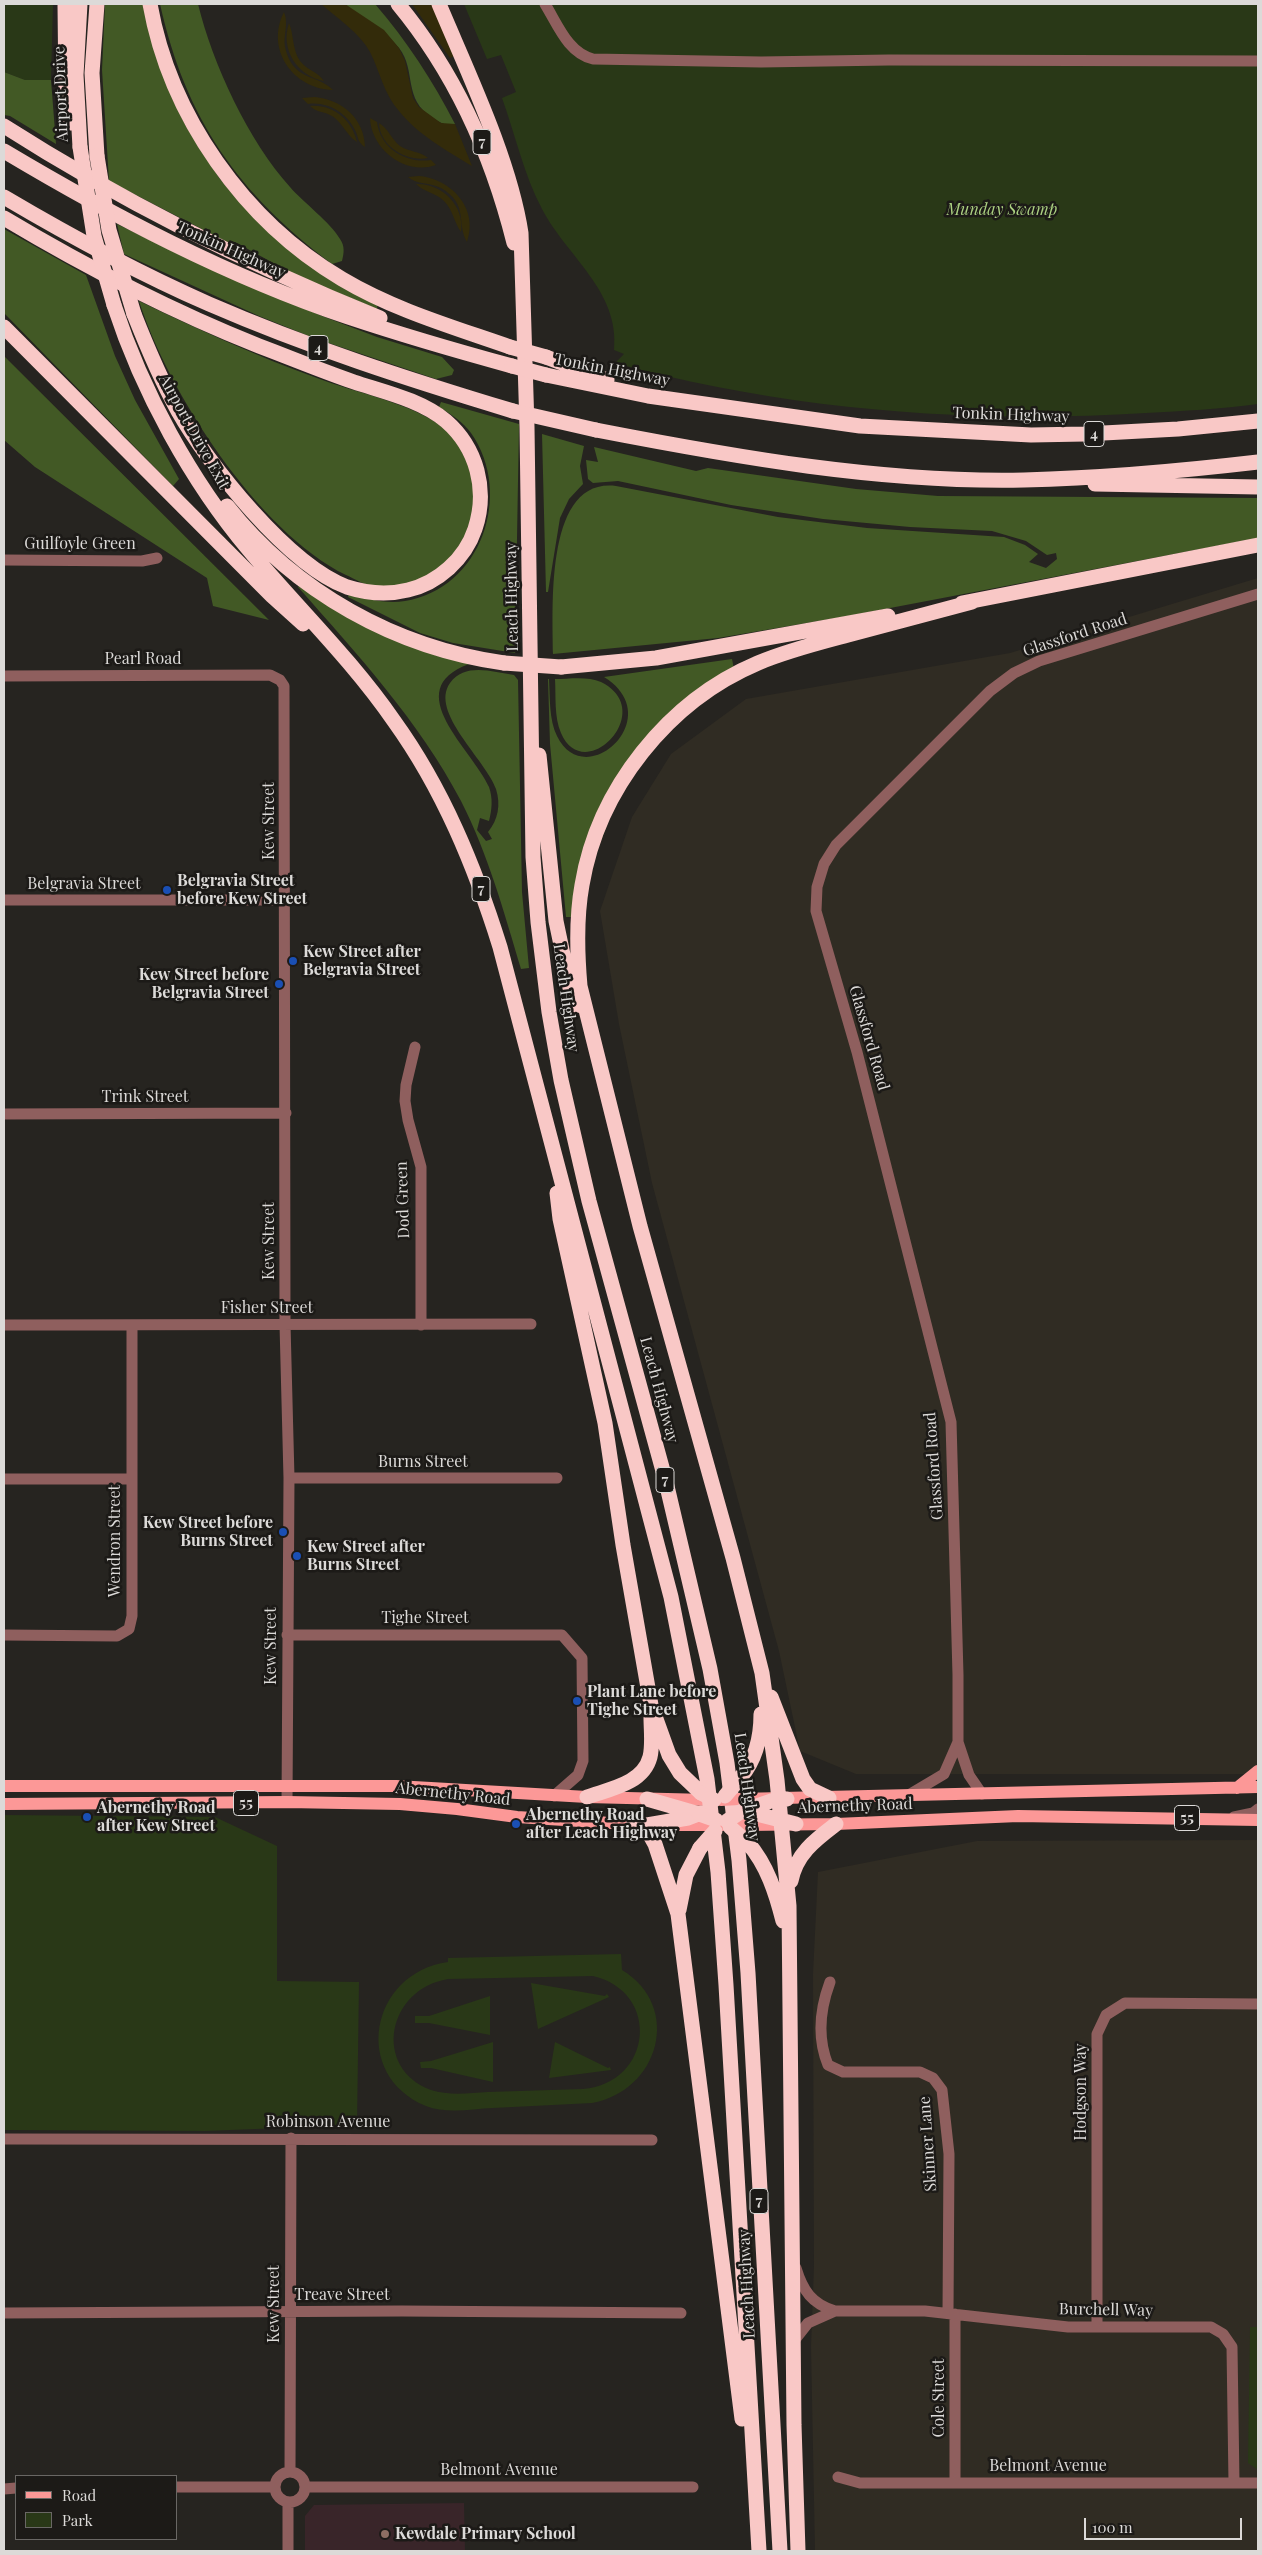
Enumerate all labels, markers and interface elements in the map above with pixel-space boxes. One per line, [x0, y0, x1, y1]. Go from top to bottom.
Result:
street label: Airport Drive [50, 46, 72, 142]
road number: 7 [473, 130, 491, 154]
park label: Munday Swamp [947, 200, 1057, 220]
street label: Tonkin Highway [174, 217, 288, 283]
road number: 4 [308, 336, 328, 360]
street label: Tonkin Highway [553, 349, 671, 391]
street label: Airport Drive Exit [155, 371, 233, 493]
street label: Tonkin Highway [952, 403, 1070, 427]
road number: 4 [1084, 422, 1104, 446]
street label: Guilfoyle Green [24, 534, 136, 554]
street label: Leach Highway [501, 542, 523, 652]
street label: Glassford Road [1021, 609, 1129, 661]
street label: Pearl Road [104, 649, 182, 669]
street label: Kew Street [259, 782, 279, 860]
place label: Belgravia Street before Kew Street [177, 871, 307, 909]
street label: Belgravia Street [27, 874, 141, 894]
road number: 7 [472, 876, 490, 902]
marker: Belgravia Street before Kew Street [161, 884, 173, 896]
place label: Kew Street after Belgravia Street [303, 942, 421, 980]
street label: Leach Highway [549, 943, 583, 1053]
marker: Kew Street after Belgravia Street [287, 955, 299, 967]
place label: Kew Street before Belgravia Street [139, 965, 269, 1003]
marker: Kew Street before Belgravia Street [273, 978, 285, 990]
street label: Glassford Road [845, 983, 893, 1093]
street label: Trink Street [101, 1087, 189, 1107]
street label: Dod Green [392, 1161, 414, 1239]
street label: Kew Street [259, 1202, 279, 1280]
street label: Fisher Street [221, 1298, 313, 1318]
street label: Leach Highway [636, 1335, 682, 1445]
street label: Glassford Road [921, 1411, 947, 1521]
street label: Burns Street [378, 1452, 468, 1472]
road number: 7 [656, 1468, 674, 1492]
street label: Wendron Street [105, 1485, 125, 1597]
place label: Kew Street before Burns Street [143, 1513, 273, 1551]
marker: Kew Street before Burns Street [277, 1526, 289, 1538]
place label: Kew Street after Burns Street [307, 1537, 425, 1575]
marker: Kew Street after Burns Street [291, 1550, 303, 1562]
street label: Kew Street [261, 1607, 281, 1685]
street label: Tighe Street [381, 1608, 469, 1628]
place label: Plant Lane before Tighe Street [587, 1682, 716, 1720]
marker: Plant Lane before Tighe Street [571, 1695, 583, 1707]
street label: Leach Highway [730, 1732, 764, 1842]
street label: Abernethy Road [395, 1778, 511, 1810]
road number: 55 [234, 1790, 258, 1816]
street label: Abernethy Road [797, 1794, 913, 1818]
place label: Abernethy Road after Kew Street [97, 1798, 216, 1836]
place label: Abernethy Road after Leach Highway [526, 1805, 677, 1843]
road number: 55 [1174, 1806, 1200, 1830]
marker: Abernethy Road after Kew Street [81, 1811, 93, 1823]
marker: Abernethy Road after Leach Highway [510, 1818, 522, 1830]
street label: Hodgson Way [1071, 2043, 1091, 2141]
street label: Skinner Lane [915, 2096, 941, 2192]
street label: Robinson Avenue [266, 2112, 390, 2132]
road number: 7 [750, 2188, 768, 2214]
street label: Leach Highway [735, 2229, 759, 2339]
street label: Kew Street [264, 2265, 284, 2343]
street label: Treave Street [294, 2285, 390, 2305]
street label: Burchell Way [1059, 2300, 1153, 2320]
street label: Cole Street [929, 2358, 949, 2438]
street label: Belmont Avenue [989, 2456, 1107, 2476]
street label: Belmont Avenue [440, 2460, 558, 2480]
legend [15, 2475, 178, 2540]
text: Road [62, 2485, 96, 2505]
scale bar [1087, 2508, 1244, 2540]
text: Park [62, 2510, 93, 2530]
text: 100 m [1092, 2517, 1133, 2537]
place label: Kewdale Primary School [395, 2524, 576, 2544]
marker: Kewdale Primary School [379, 2528, 391, 2540]

